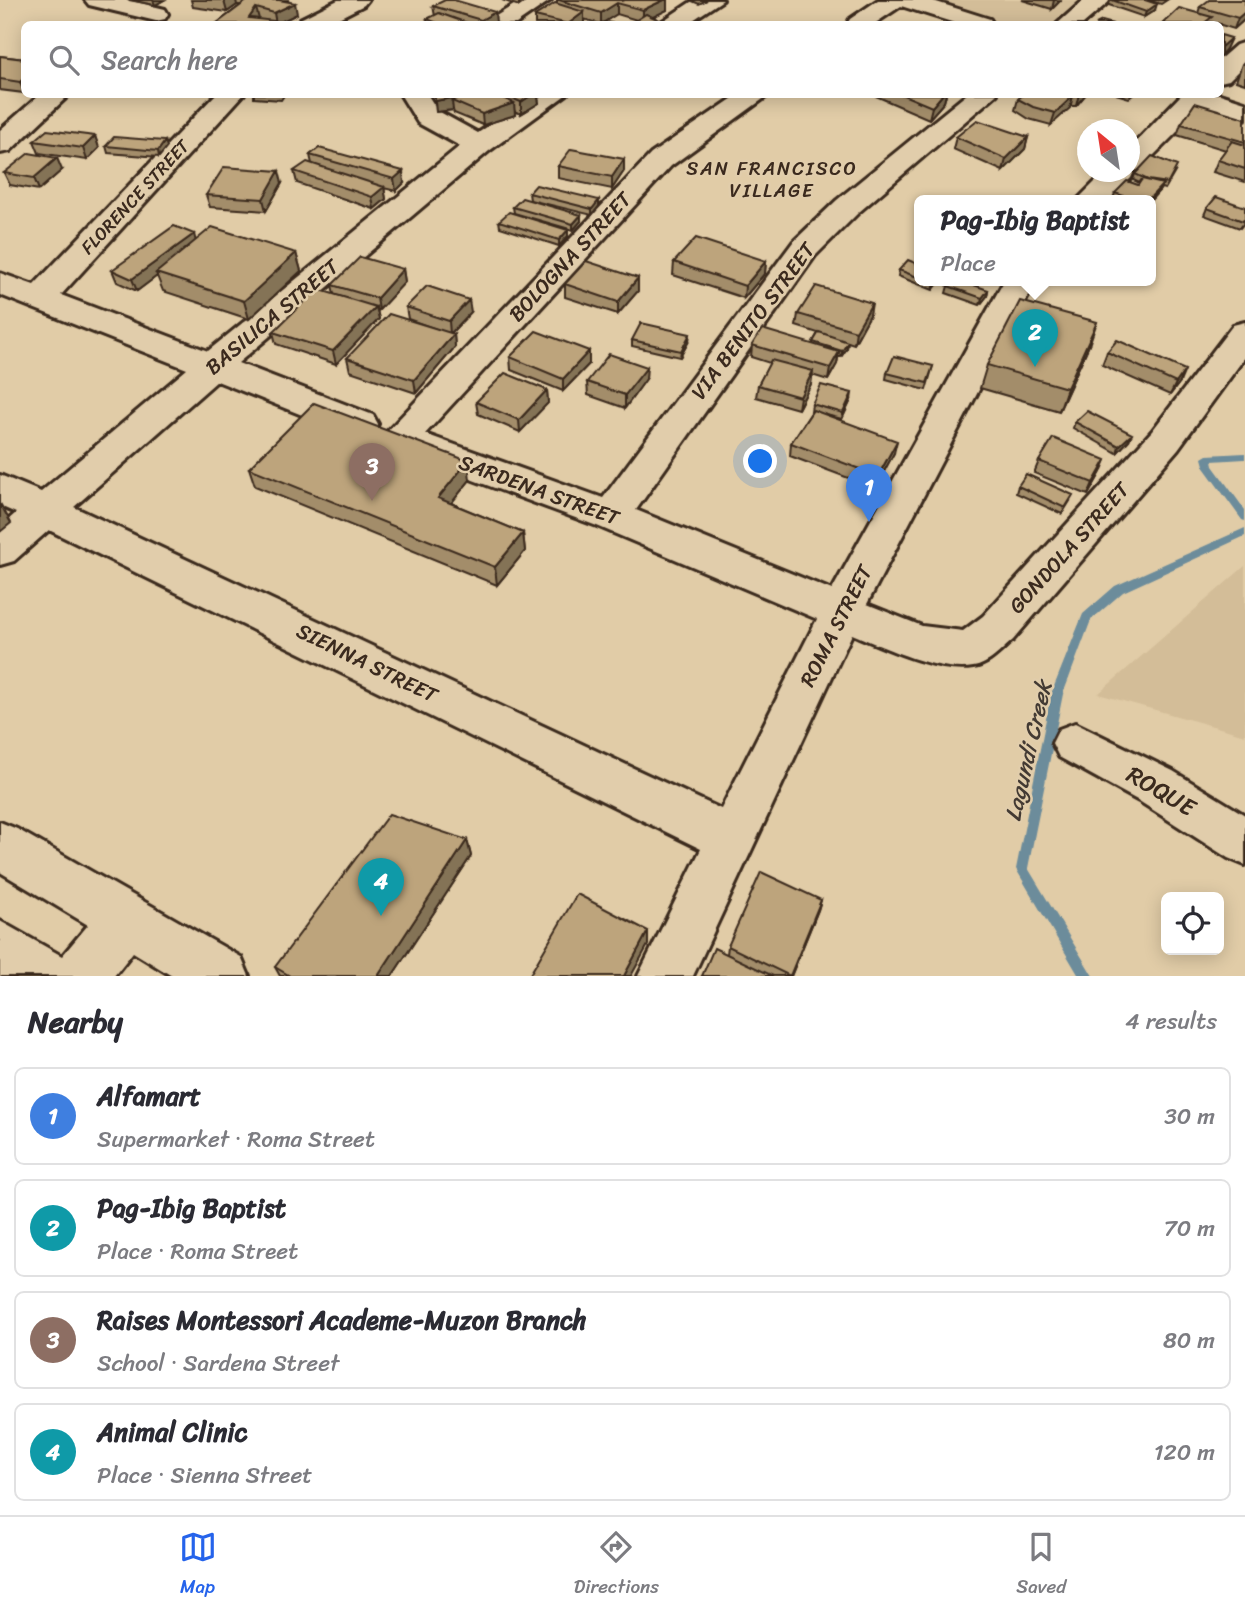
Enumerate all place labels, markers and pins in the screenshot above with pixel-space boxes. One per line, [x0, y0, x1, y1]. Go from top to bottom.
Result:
pin: 2 [1012, 309, 1058, 367]
pin: 3 [349, 443, 395, 501]
pin: 1 [846, 464, 892, 522]
pin: 4 [358, 858, 404, 916]

